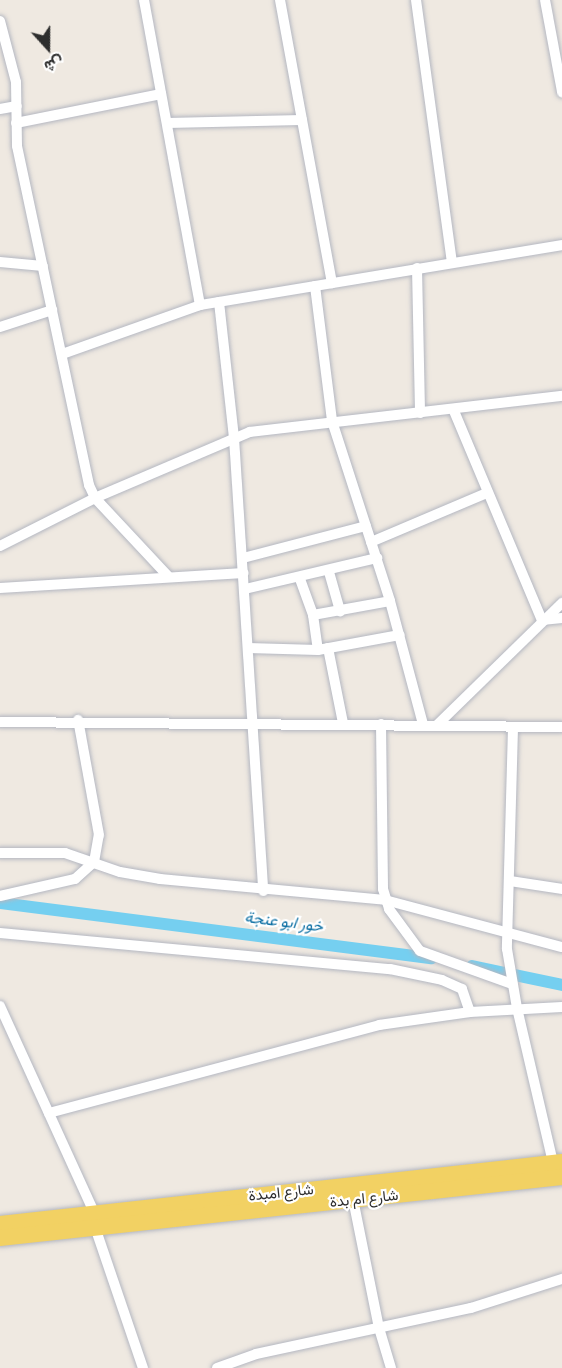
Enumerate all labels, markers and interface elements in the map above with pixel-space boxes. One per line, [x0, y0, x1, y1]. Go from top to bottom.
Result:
north arrow [18, 18, 78, 78]
text: ش [42, 51, 67, 79]
water label: خور ابو عنجة [244, 907, 324, 935]
street label: شارع امبدة [248, 1180, 314, 1204]
street label: شارع ام بدة [329, 1185, 399, 1211]

